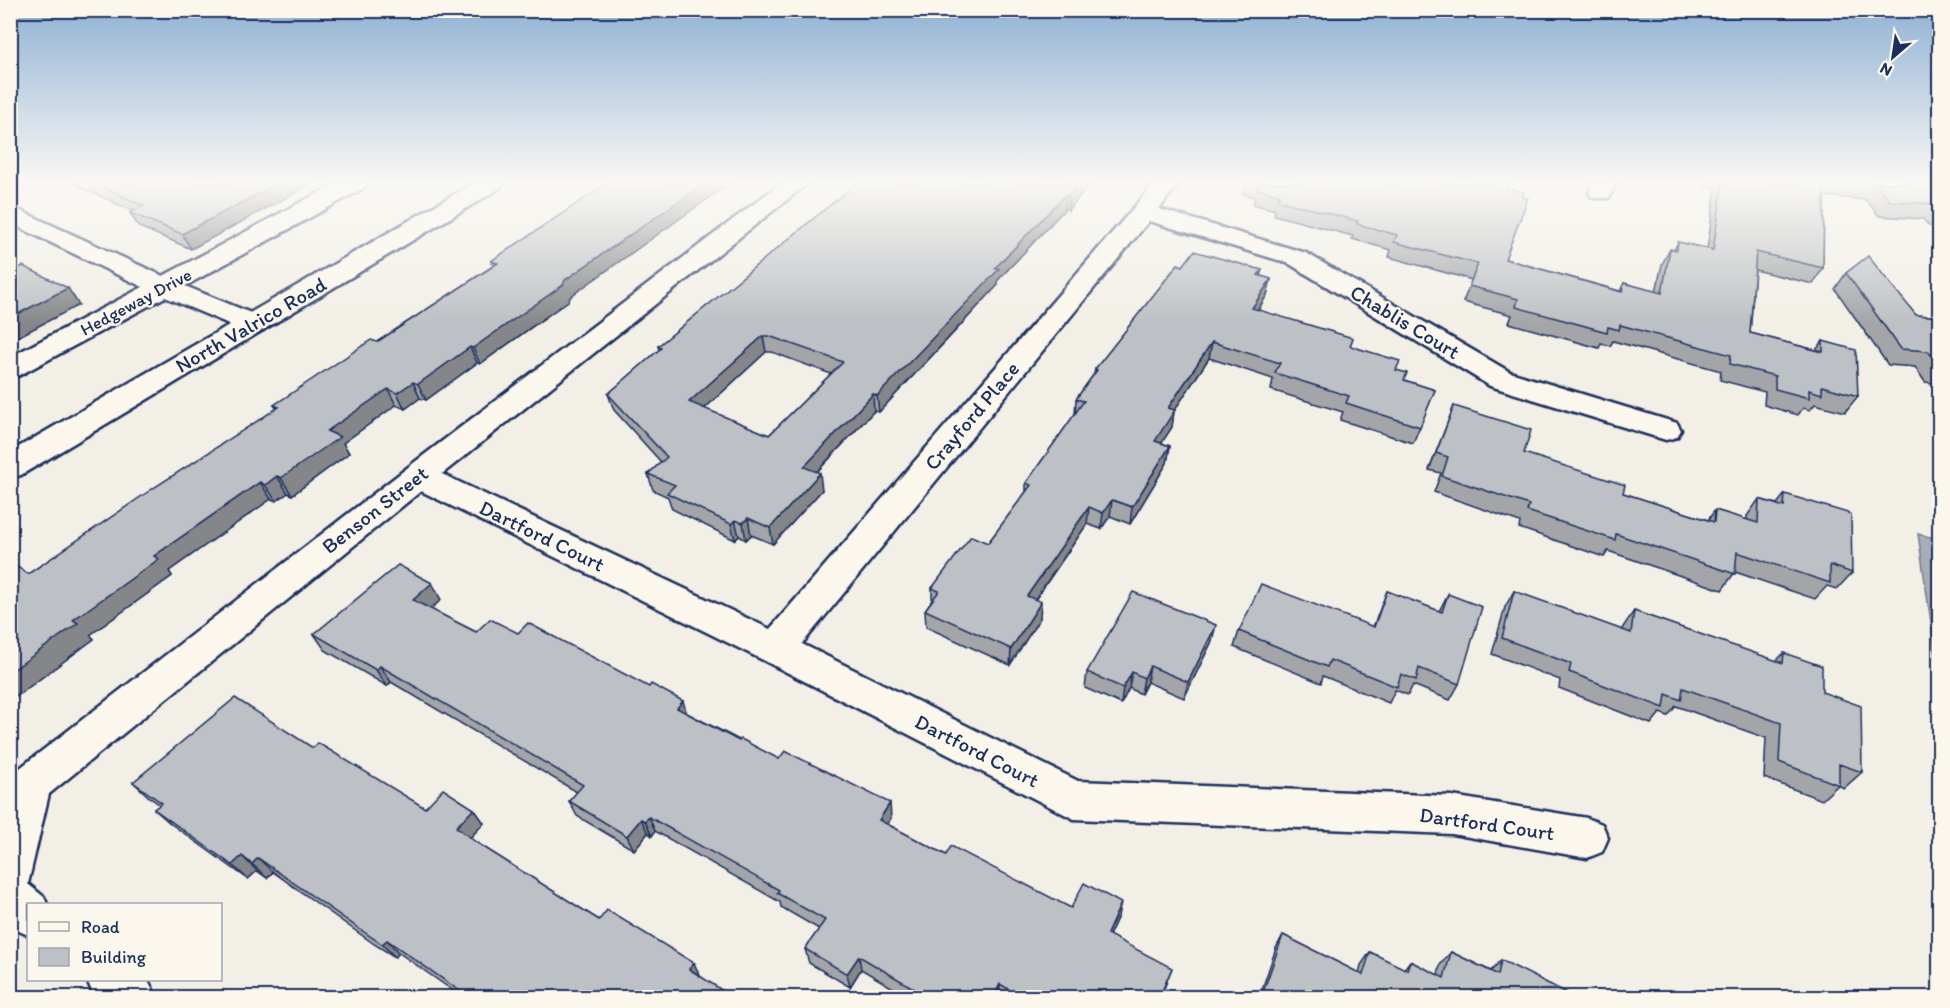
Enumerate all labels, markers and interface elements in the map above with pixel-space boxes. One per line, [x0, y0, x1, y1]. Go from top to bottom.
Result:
north arrow [1863, 27, 1923, 87]
text: N [1877, 59, 1895, 81]
street label: Hedgeway Drive [77, 263, 195, 341]
street label: North Valrico Road [171, 271, 331, 378]
street label: Chablis Court [1346, 279, 1465, 364]
street label: Crayford Place [919, 356, 1024, 475]
street label: Benson Street [317, 460, 433, 559]
street label: Dartford Court [476, 495, 609, 577]
street label: Dartford Court [911, 709, 1044, 793]
street label: Dartford Court [1418, 802, 1556, 845]
legend [27, 903, 222, 981]
text: Road [81, 916, 120, 938]
text: Building [81, 946, 147, 968]

